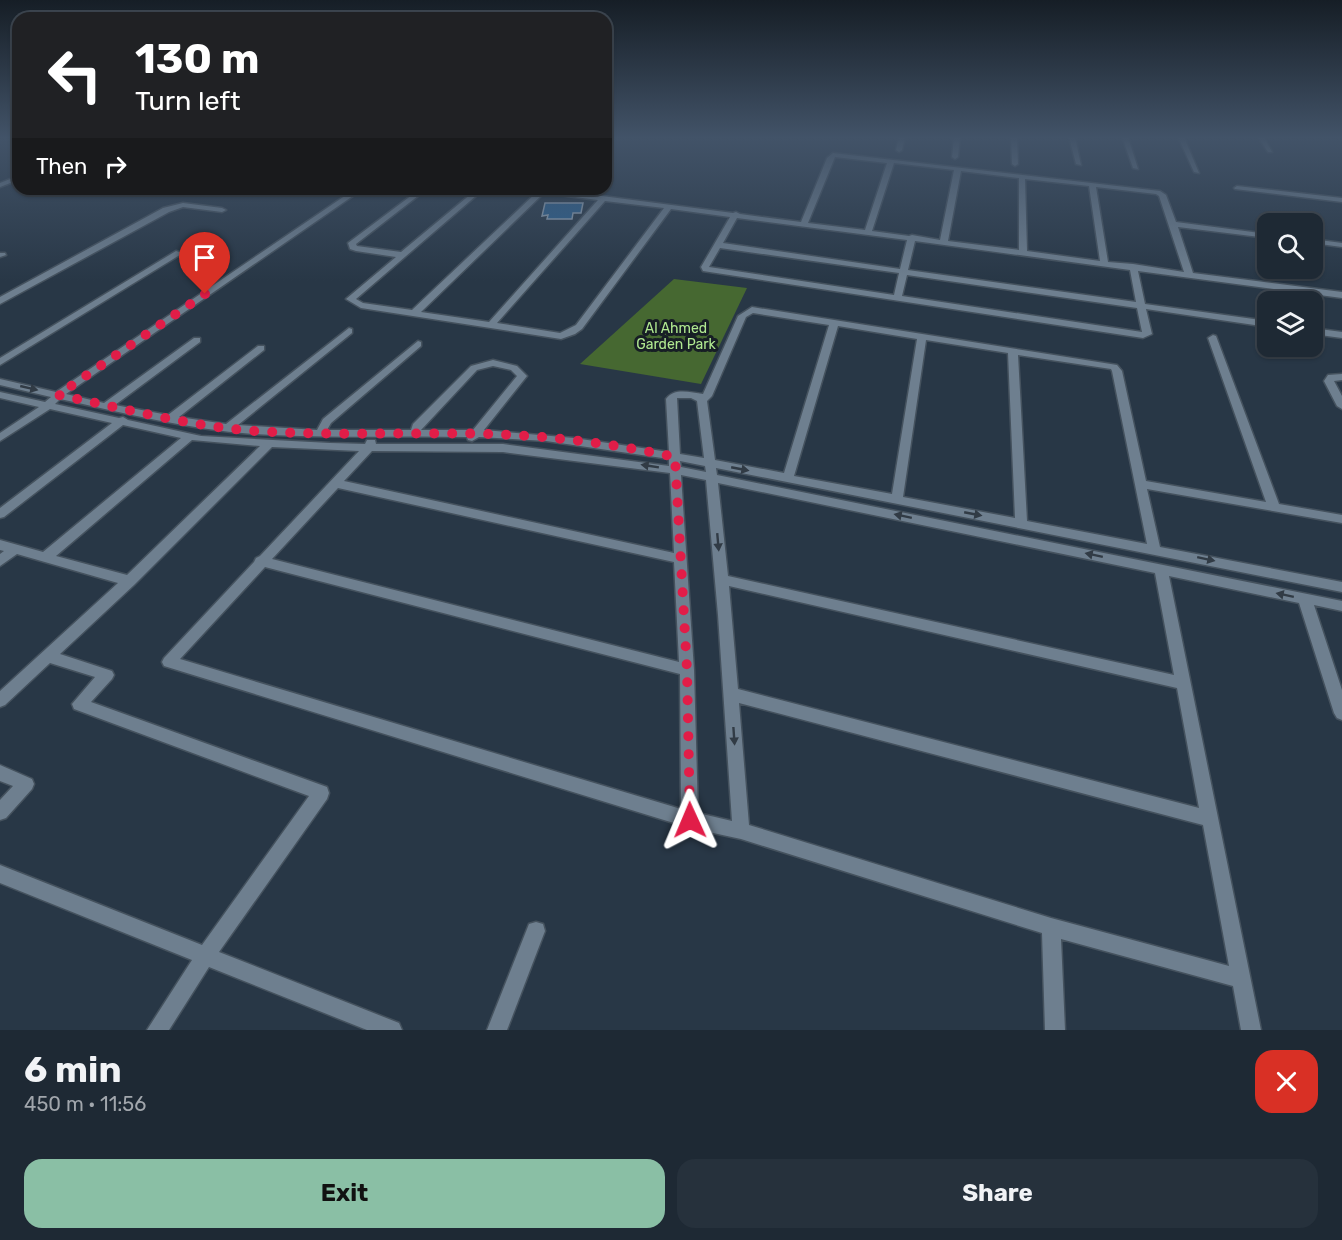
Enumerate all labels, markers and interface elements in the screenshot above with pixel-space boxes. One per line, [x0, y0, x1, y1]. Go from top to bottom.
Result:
text: 130 m [135, 34, 260, 84]
icon: left [36, 36, 114, 114]
text: Turn left [135, 85, 240, 117]
icon: right [99, 150, 132, 183]
text: Then [36, 153, 87, 180]
map controls [1257, 213, 1323, 357]
button: search [1257, 213, 1323, 279]
pin [179, 232, 230, 294]
icon: arrive [188, 241, 221, 274]
button: layers [1257, 291, 1323, 357]
park label: Al Ahmed Garden Park [636, 320, 717, 353]
one-way arrow [20, 384, 39, 393]
one-way arrow [640, 461, 659, 470]
one-way arrow [731, 464, 750, 474]
one-way arrow [964, 510, 983, 519]
one-way arrow [893, 511, 912, 520]
one-way arrow [713, 532, 723, 551]
one-way arrow [1084, 550, 1103, 559]
one-way arrow [1196, 555, 1215, 564]
one-way arrow [1275, 590, 1294, 599]
one-way arrow [730, 727, 739, 746]
position arrow [658, 788, 722, 852]
text: 6 min [24, 1048, 122, 1091]
button: close [1255, 1050, 1318, 1113]
text: 450 m · 11:56 [24, 1092, 146, 1116]
button: Exit [24, 1159, 665, 1228]
button: Share [677, 1159, 1318, 1228]

